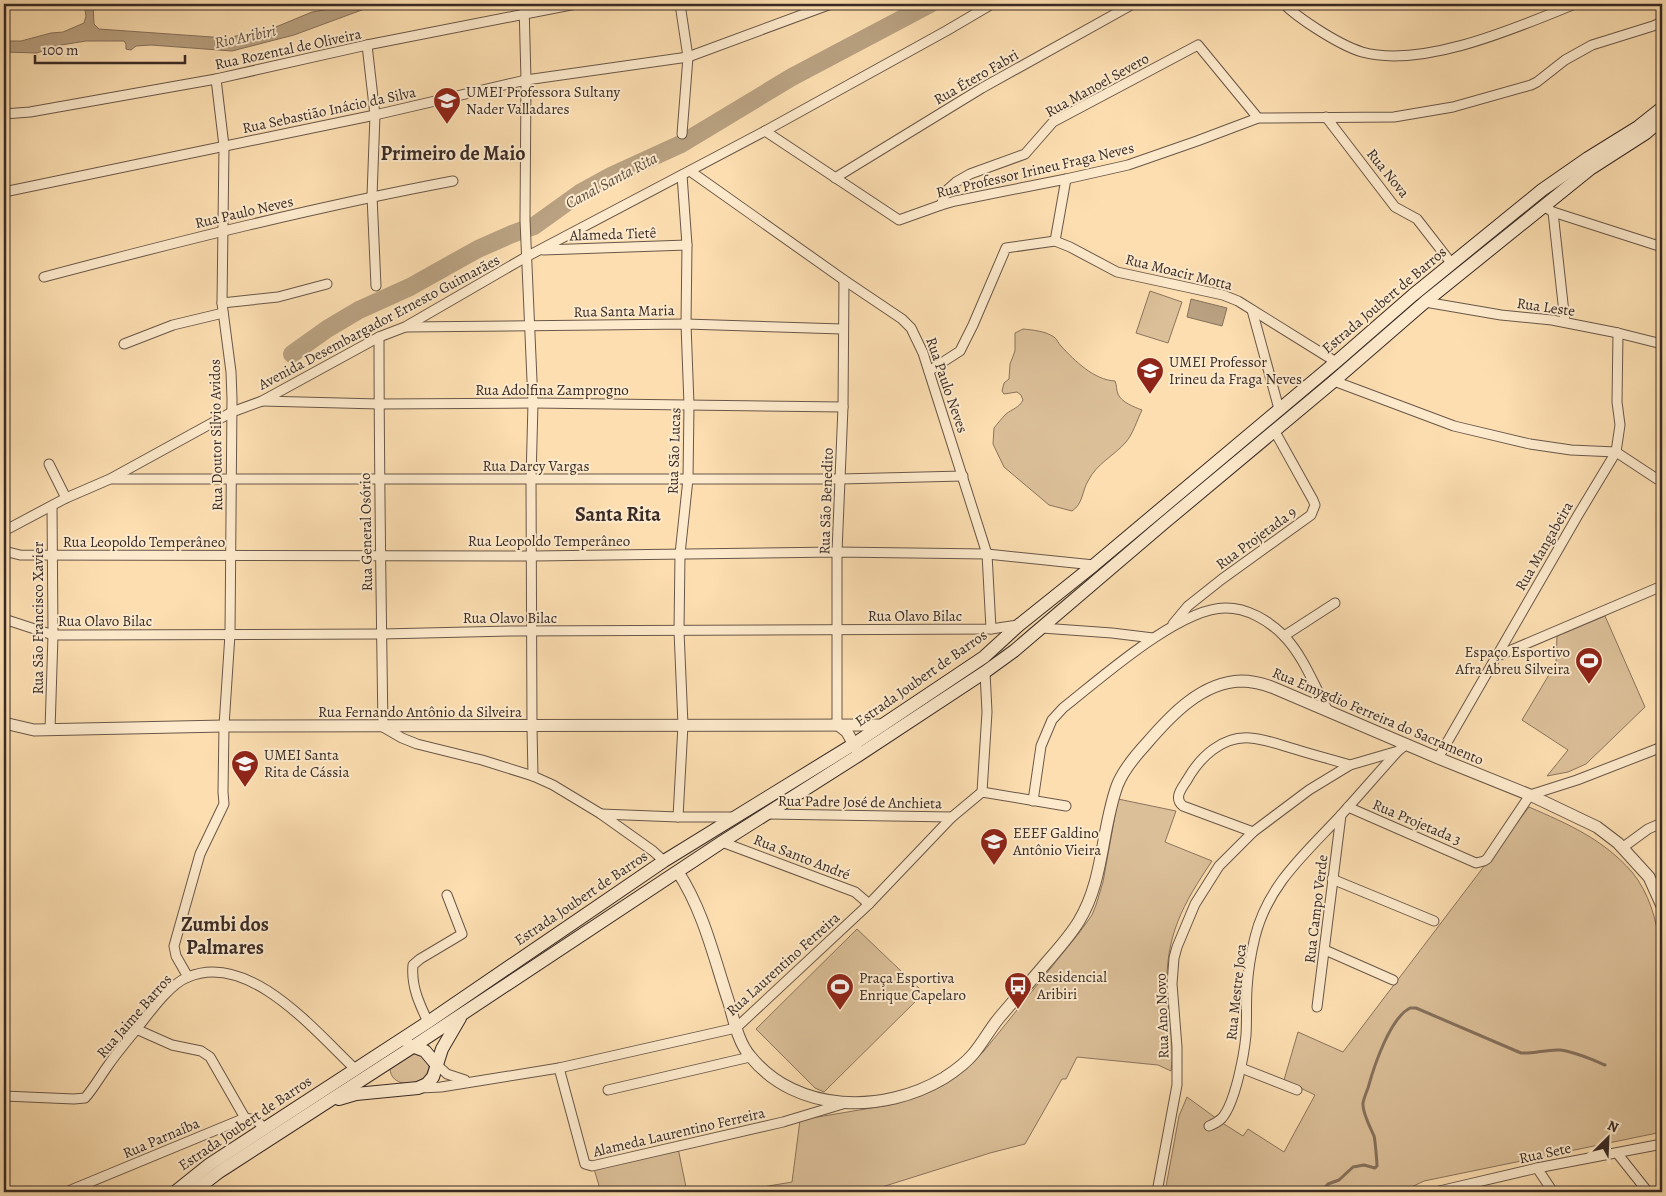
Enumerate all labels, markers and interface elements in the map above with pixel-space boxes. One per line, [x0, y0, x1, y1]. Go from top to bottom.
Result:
water label: Rio Aribiri [212, 20, 278, 54]
street label: Rua Rozental de Oliveira [213, 24, 363, 74]
scale bar [35, 32, 185, 64]
text: 100 m [42, 40, 79, 60]
street label: Rua Étero Fabri [930, 45, 1022, 109]
street label: Rua Manoel Severo [1041, 48, 1153, 122]
street label: Rua Sebastião Inácio da Silva [240, 82, 418, 138]
place label: UMEI Professora Sultany Nader Valladares [466, 82, 620, 119]
school or university icon: UMEI Professora Sultany Nader Valladares [432, 86, 462, 125]
street label: Rua Professor Irineu Fraga Neves [934, 137, 1136, 203]
district label: Primeiro de Maio [380, 140, 526, 167]
street label: Rua Nova [1362, 144, 1414, 202]
water label: Canal Santa Rita [561, 147, 662, 214]
street label: Rua Paulo Neves [193, 191, 295, 233]
street label: Alameda Tietê [568, 222, 657, 246]
street label: Estrada Joubert de Barros [1317, 242, 1451, 358]
street label: Rua Moacir Motta [1123, 249, 1235, 295]
street label: Avenida Desembargador Ernesto Guimarães [254, 250, 503, 395]
street label: Rua Leste [1515, 293, 1577, 321]
street label: Rua Santa Maria [573, 300, 675, 322]
street label: Rua Paulo Neves [921, 334, 973, 436]
place label: UMEI Professor Irineu da Fraga Neves [1169, 352, 1302, 389]
school or university icon: UMEI Professor Irineu da Fraga Neves [1135, 356, 1165, 395]
street label: Rua Doutor Silvio Avidos [205, 359, 227, 511]
street label: Rua Adolfina Zamprogno [475, 380, 629, 400]
street label: Rua São Lucas [662, 407, 686, 495]
street label: Rua São Benedito [814, 447, 838, 555]
street label: Rua Darcy Vargas [483, 456, 589, 476]
street label: Rua General Osório [355, 472, 377, 592]
street label: Rua Mangabeira [1510, 498, 1578, 594]
district label: Santa Rita [575, 501, 661, 528]
street label: Rua Projetada 9 [1212, 502, 1301, 574]
street label: Rua Leopoldo Temperâneo [468, 531, 630, 551]
street label: Rua Leopoldo Temperâneo [63, 532, 225, 552]
street label: Rua São Francisco Xavier [28, 541, 48, 695]
street label: Rua Olavo Bilac [868, 606, 962, 626]
street label: Rua Olavo Bilac [463, 608, 557, 628]
street label: Rua Olavo Bilac [58, 611, 152, 631]
street label: Estrada Joubert de Barros [851, 625, 991, 731]
place label: Espaço Esportivo Afra Abreu Silveira [1455, 642, 1570, 679]
sports icon: Espaço Esportivo Afra Abreu Silveira [1574, 646, 1604, 685]
street label: Rua Emygdio Ferreira do Sacramento [1269, 662, 1487, 770]
street label: Rua Fernando Antônio da Silveira [318, 702, 522, 722]
place label: UMEI Santa Rita de Cássia [264, 745, 350, 782]
school or university icon: UMEI Santa Rita de Cássia [230, 749, 260, 788]
street label: Rua Padre José de Anchieta [778, 791, 942, 813]
street label: Rua Projetada 3 [1370, 794, 1464, 850]
place label: EEEF Galdino Antônio Vieira [1012, 823, 1101, 860]
school or university icon: EEEF Galdino Antônio Vieira [979, 827, 1009, 866]
street label: Rua Santo André [751, 829, 853, 885]
street label: Estrada Joubert de Barros [510, 846, 652, 950]
street label: Rua Campo Verde [1299, 853, 1333, 964]
street label: Rua Laurentino Ferreira [722, 908, 844, 1020]
district label: Zumbi dos Palmares [181, 911, 269, 961]
street label: Rua Mestre Joca [1221, 943, 1251, 1041]
place label: Residencial Aribiri [1036, 967, 1107, 1004]
place label: Praça Esportiva Enrique Capelaro [859, 968, 966, 1005]
street label: Rua Jaime Barros [92, 970, 176, 1062]
bus stop icon: Residencial Aribiri [1003, 971, 1033, 1010]
sports icon: Praça Esportiva Enrique Capelaro [825, 972, 855, 1011]
street label: Rua Ano Novo [1151, 973, 1173, 1059]
street label: Estrada Joubert de Barros [174, 1071, 316, 1175]
street label: Alameda Laurentino Ferreira [590, 1102, 767, 1162]
street label: Rua Parnaíba [120, 1113, 202, 1163]
north arrow [1584, 1114, 1634, 1164]
text: N [1605, 1116, 1622, 1137]
street label: Rua Sete [1517, 1138, 1573, 1168]

